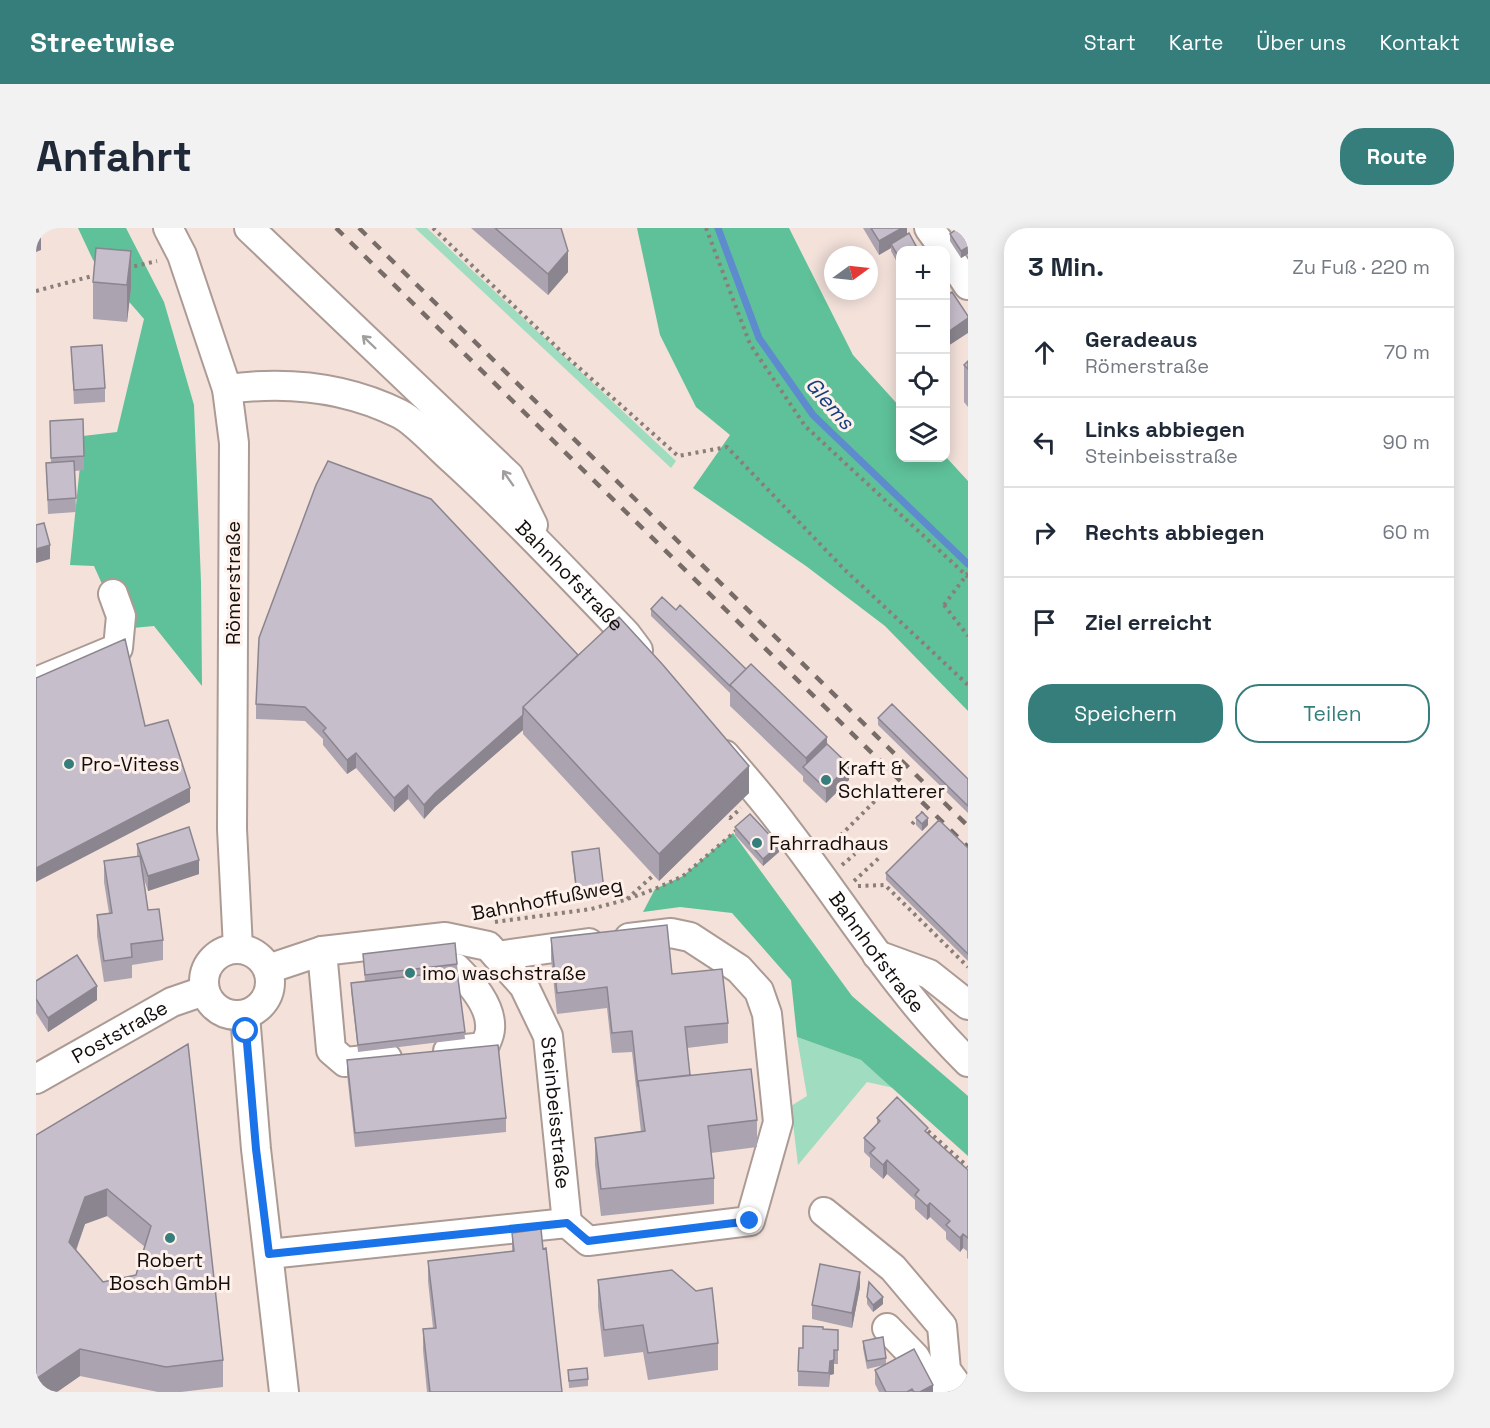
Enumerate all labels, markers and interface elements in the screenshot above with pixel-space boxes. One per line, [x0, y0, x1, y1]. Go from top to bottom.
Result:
text: Streetwise [30, 24, 175, 60]
text: Start [1084, 29, 1136, 56]
text: Karte [1169, 29, 1223, 56]
text: Über uns [1256, 29, 1346, 56]
text: Kontakt [1379, 29, 1460, 56]
button: Route [1340, 128, 1454, 185]
text: Anfahrt [36, 130, 192, 183]
north arrow [824, 246, 878, 300]
map controls [896, 246, 950, 462]
button: + [896, 246, 950, 300]
text: 3 Min. [1028, 250, 1104, 284]
text: Zu Fuß · 220 m [1292, 254, 1430, 280]
button: − [896, 300, 950, 354]
text: Geradeaus [1085, 325, 1197, 353]
one-way arrow [361, 335, 376, 349]
icon: ahead [1028, 336, 1061, 369]
text: 70 m [1384, 339, 1430, 365]
text: Römerstraße [1085, 353, 1209, 379]
button: locate [896, 354, 950, 408]
water label: Glems [800, 371, 861, 435]
button: layers [896, 408, 950, 462]
text: Links abbiegen [1085, 415, 1245, 443]
icon: left [1028, 426, 1061, 459]
text: 90 m [1383, 429, 1430, 455]
text: Steinbeisstraße [1085, 443, 1238, 469]
one-way arrow [502, 470, 514, 486]
street label: Bahnhofstraße [510, 515, 629, 637]
icon: right [1028, 516, 1061, 549]
text: Rechts abbiegen [1085, 518, 1265, 546]
text: 60 m [1383, 519, 1430, 545]
street label: Römerstraße [220, 521, 246, 645]
icon: arrive [1028, 606, 1061, 639]
text: Ziel erreicht [1085, 608, 1212, 636]
button: Speichern [1028, 684, 1223, 743]
button: Teilen [1235, 684, 1430, 743]
place label: Pro-Vitess [81, 751, 180, 777]
place label: Kraft & Schlatterer [838, 755, 945, 804]
marker: Pro-Vitess [62, 757, 76, 771]
marker: Kraft & Schlatterer [819, 773, 833, 787]
place label: Fahrradhaus [769, 830, 889, 856]
marker: Fahrradhaus [750, 836, 764, 850]
street label: Bahnhoffußweg [469, 872, 625, 926]
street label: Bahnhofstraße [823, 886, 931, 1018]
place label: imo waschstraße [422, 960, 586, 986]
marker: imo waschstraße [403, 966, 417, 980]
street label: Poststraße [67, 994, 172, 1069]
route start [232, 1017, 258, 1043]
street label: Steinbeisstraße [535, 1035, 576, 1190]
route end [736, 1207, 762, 1233]
marker: Robert Bosch GmbH [163, 1231, 177, 1245]
place label: Robert Bosch GmbH [109, 1247, 231, 1296]

